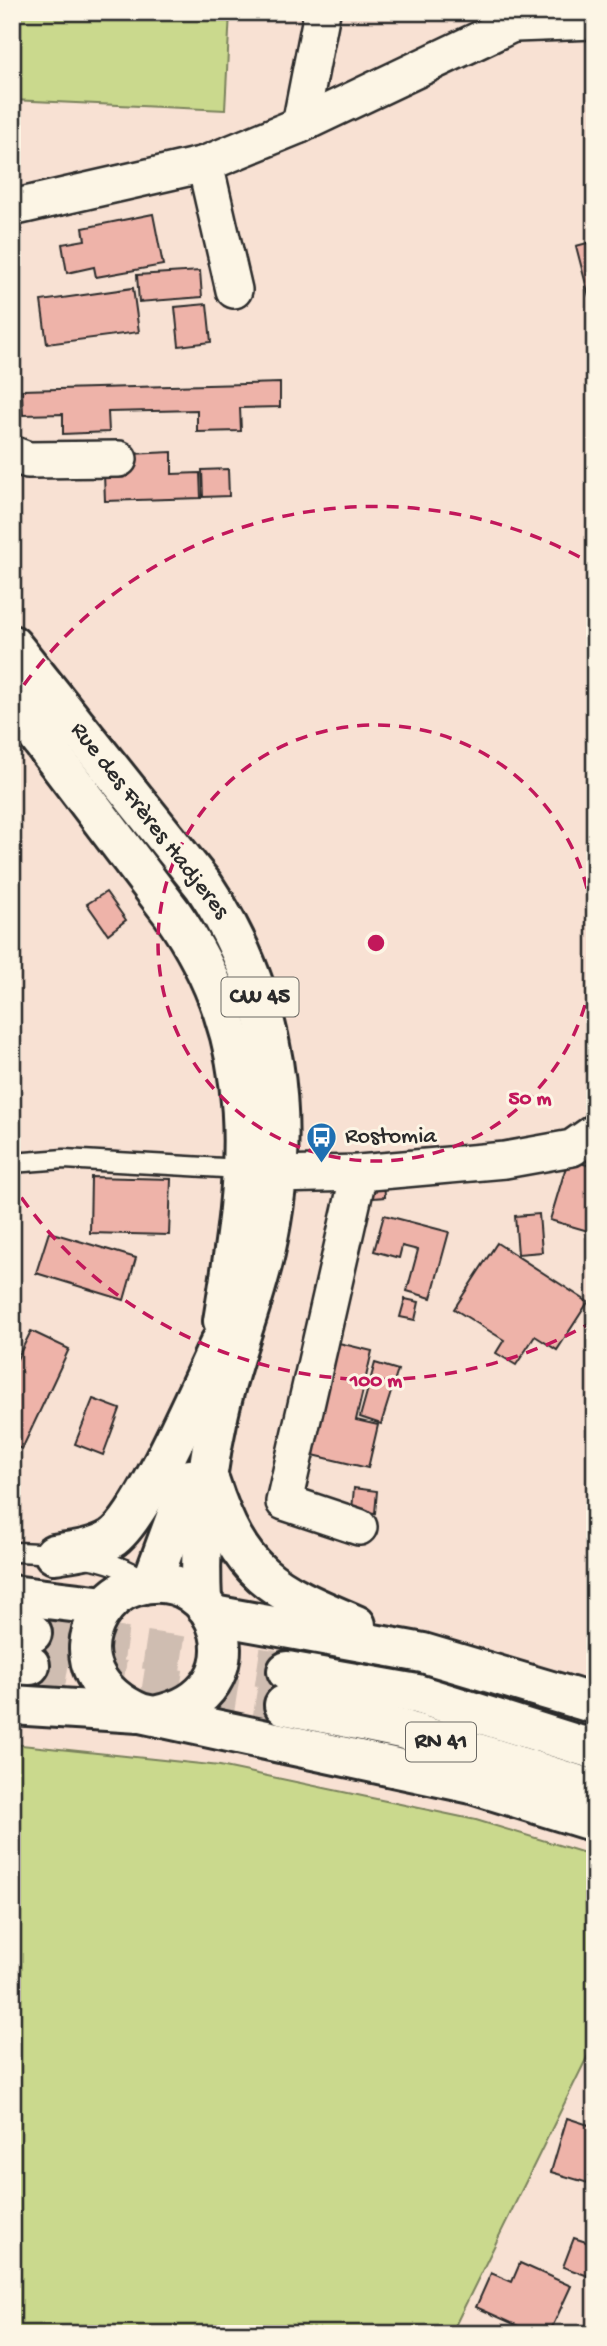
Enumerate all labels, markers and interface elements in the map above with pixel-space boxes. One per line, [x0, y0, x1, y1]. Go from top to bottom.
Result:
street label: Rue des Frères Hadjeres [63, 717, 236, 926]
centre of rings [364, 931, 388, 955]
road number: CW 45 [222, 978, 298, 1016]
text: 50 m [509, 1088, 552, 1113]
bus stop icon: Rostomia [305, 1120, 339, 1164]
place label: Rostomia [345, 1123, 437, 1152]
text: 100 m [349, 1370, 402, 1395]
road number: RN 41 [406, 1722, 476, 1762]

